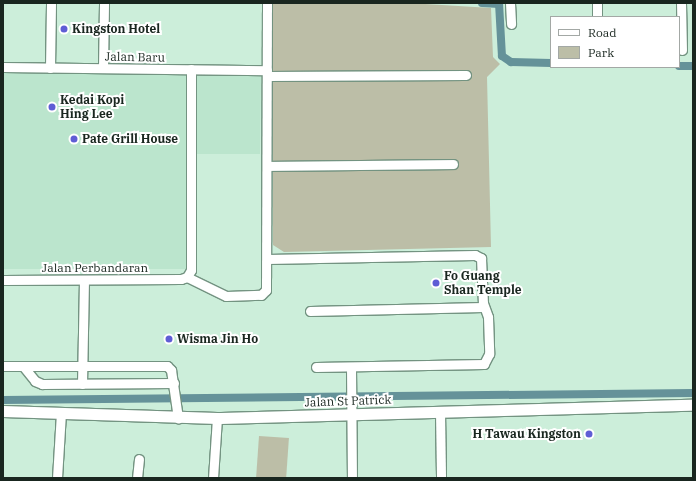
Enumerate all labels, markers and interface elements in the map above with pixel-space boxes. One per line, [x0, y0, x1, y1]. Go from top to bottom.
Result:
legend [550, 16, 680, 68]
place label: Kingston Hotel [72, 22, 160, 36]
marker: Kingston Hotel [59, 24, 69, 34]
text: Road [588, 25, 617, 40]
text: Park [588, 45, 614, 60]
street label: Jalan Baru [105, 49, 165, 65]
place label: Kedai Kopi Hing Lee [60, 93, 124, 121]
marker: Kedai Kopi Hing Lee [47, 102, 57, 112]
place label: Pate Grill House [82, 132, 178, 146]
marker: Pate Grill House [69, 134, 79, 144]
street label: Jalan Perbandaran [42, 261, 148, 275]
place label: Fo Guang Shan Temple [444, 269, 522, 297]
marker: Fo Guang Shan Temple [431, 278, 441, 288]
place label: Wisma Jin Ho [177, 332, 258, 346]
marker: Wisma Jin Ho [164, 334, 174, 344]
street label: Jalan St Patrick [304, 392, 392, 410]
place label: H Tawau Kingston [473, 427, 581, 441]
marker: H Tawau Kingston [584, 429, 594, 439]

